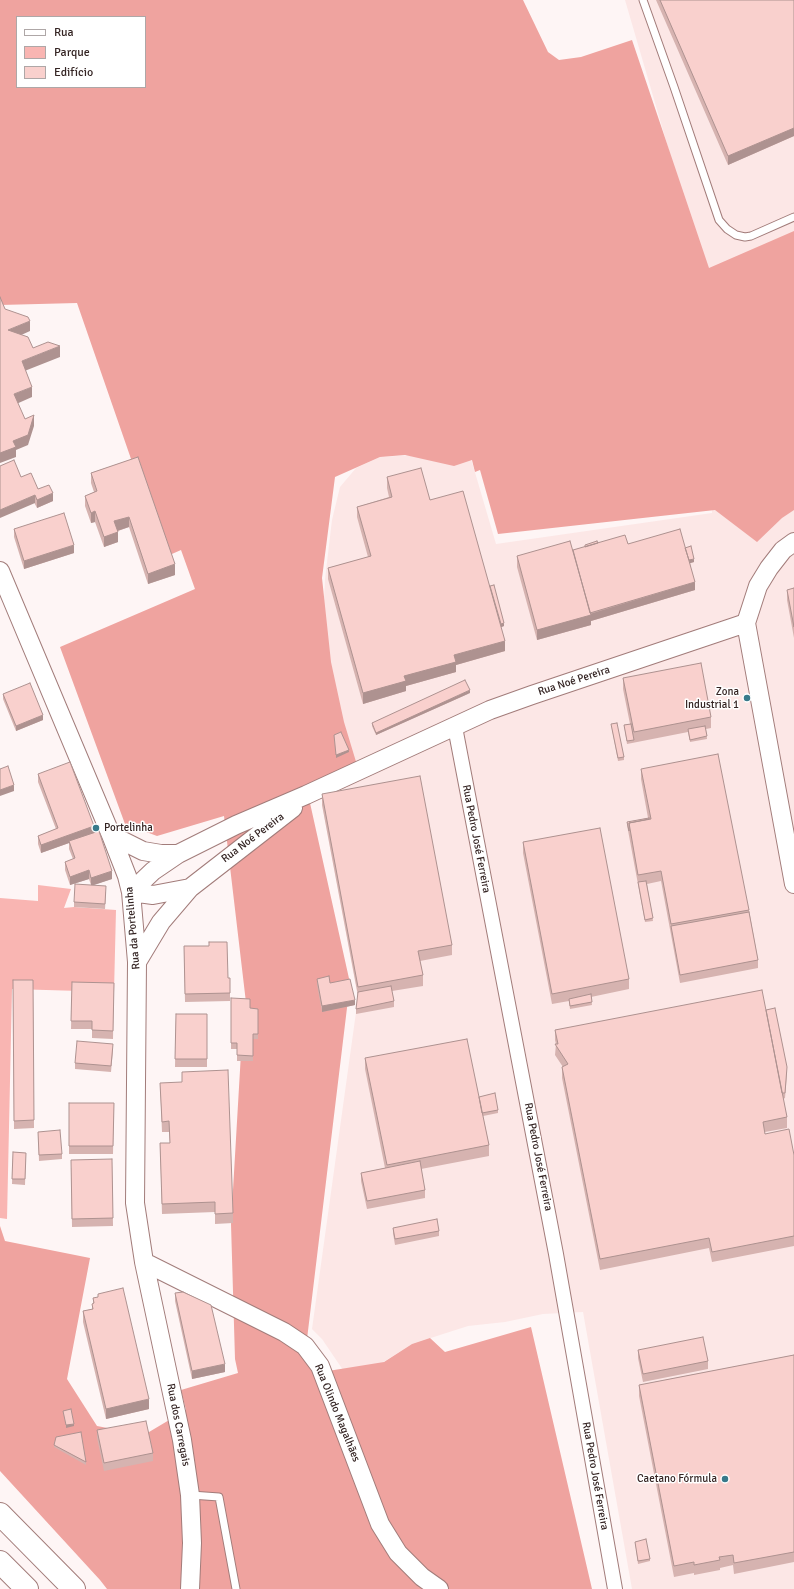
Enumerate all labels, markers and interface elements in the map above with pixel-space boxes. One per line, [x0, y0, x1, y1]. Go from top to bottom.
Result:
legend [16, 16, 146, 88]
text: Rua [54, 25, 74, 40]
text: Parque [54, 45, 90, 60]
text: Edifício [54, 65, 93, 80]
street label: Rua Noé Pereira [536, 663, 612, 699]
place label: Zona Industrial 1 [685, 685, 739, 711]
marker: Zona Industrial 1 [742, 693, 752, 703]
street label: Rua Pedro José Ferreira [459, 784, 493, 894]
street label: Rua Noé Pereira [219, 810, 287, 866]
place label: Portelinha [104, 821, 153, 835]
marker: Portelinha [91, 823, 101, 833]
street label: Rua da Portelinha [123, 886, 143, 970]
street label: Rua Pedro José Ferreira [521, 1102, 555, 1212]
street label: Rua Olindo Magalhães [311, 1362, 363, 1464]
street label: Rua dos Carregais [164, 1383, 192, 1467]
street label: Rua Pedro José Ferreira [579, 1421, 611, 1531]
place label: Caetano Fórmula [637, 1472, 717, 1486]
marker: Caetano Fórmula [720, 1474, 730, 1484]

